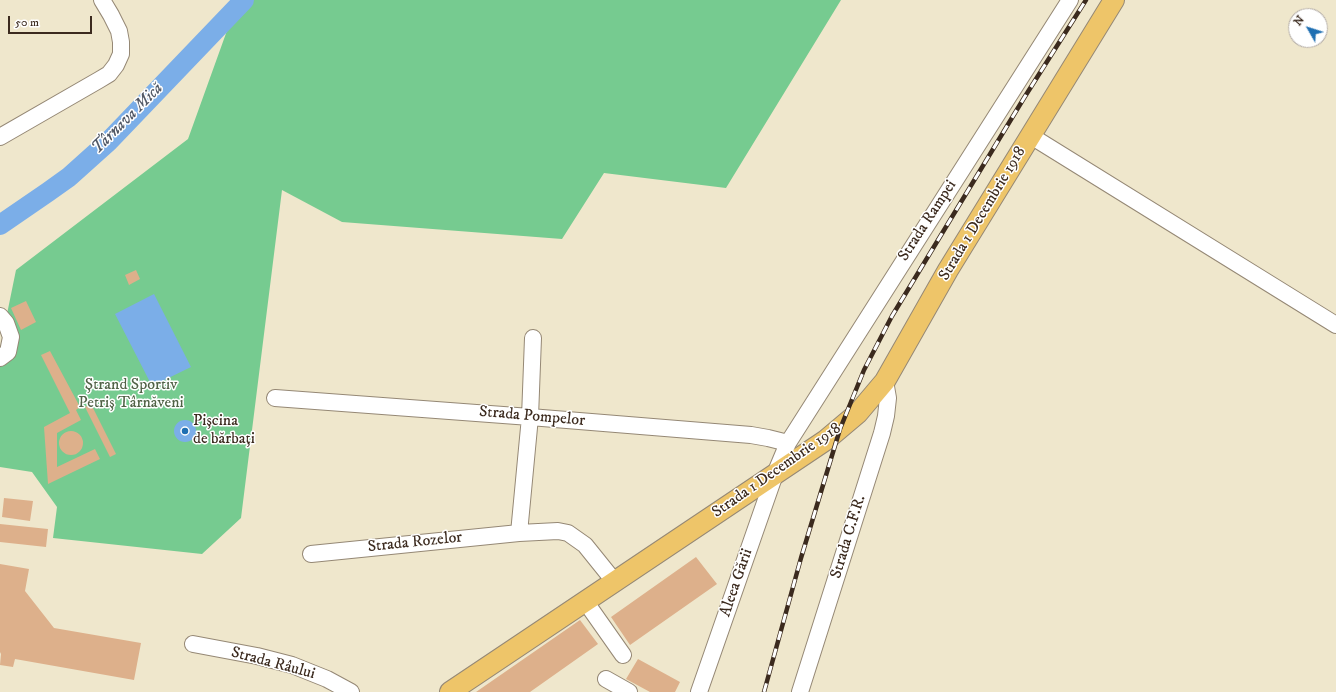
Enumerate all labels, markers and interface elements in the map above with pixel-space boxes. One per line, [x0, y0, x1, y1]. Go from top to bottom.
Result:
scale bar [10, 8, 94, 34]
north arrow [1288, 8, 1328, 48]
text: N [1291, 13, 1308, 29]
text: 50 m [15, 15, 39, 30]
water label: Târnava Mică [88, 79, 168, 159]
street label: Strada 1 Decembrie 1918 [935, 143, 1031, 285]
street label: Strada Rampei [895, 177, 961, 265]
park label: Ștrand Sportiv Petriș Târnăveni [78, 376, 184, 414]
street label: Strada Pompelor [478, 403, 586, 431]
place label: Pișcina de bărbați [193, 412, 255, 450]
street label: Strada 1 Decembrie 1918 [709, 419, 845, 523]
marker: Pișcina de bărbați [180, 426, 190, 436]
street label: Strada C.F.R. [827, 493, 871, 581]
street label: Strada Rozelor [367, 528, 463, 558]
street label: Aleea Gării [716, 546, 758, 620]
street label: Strada Râului [229, 644, 317, 684]

